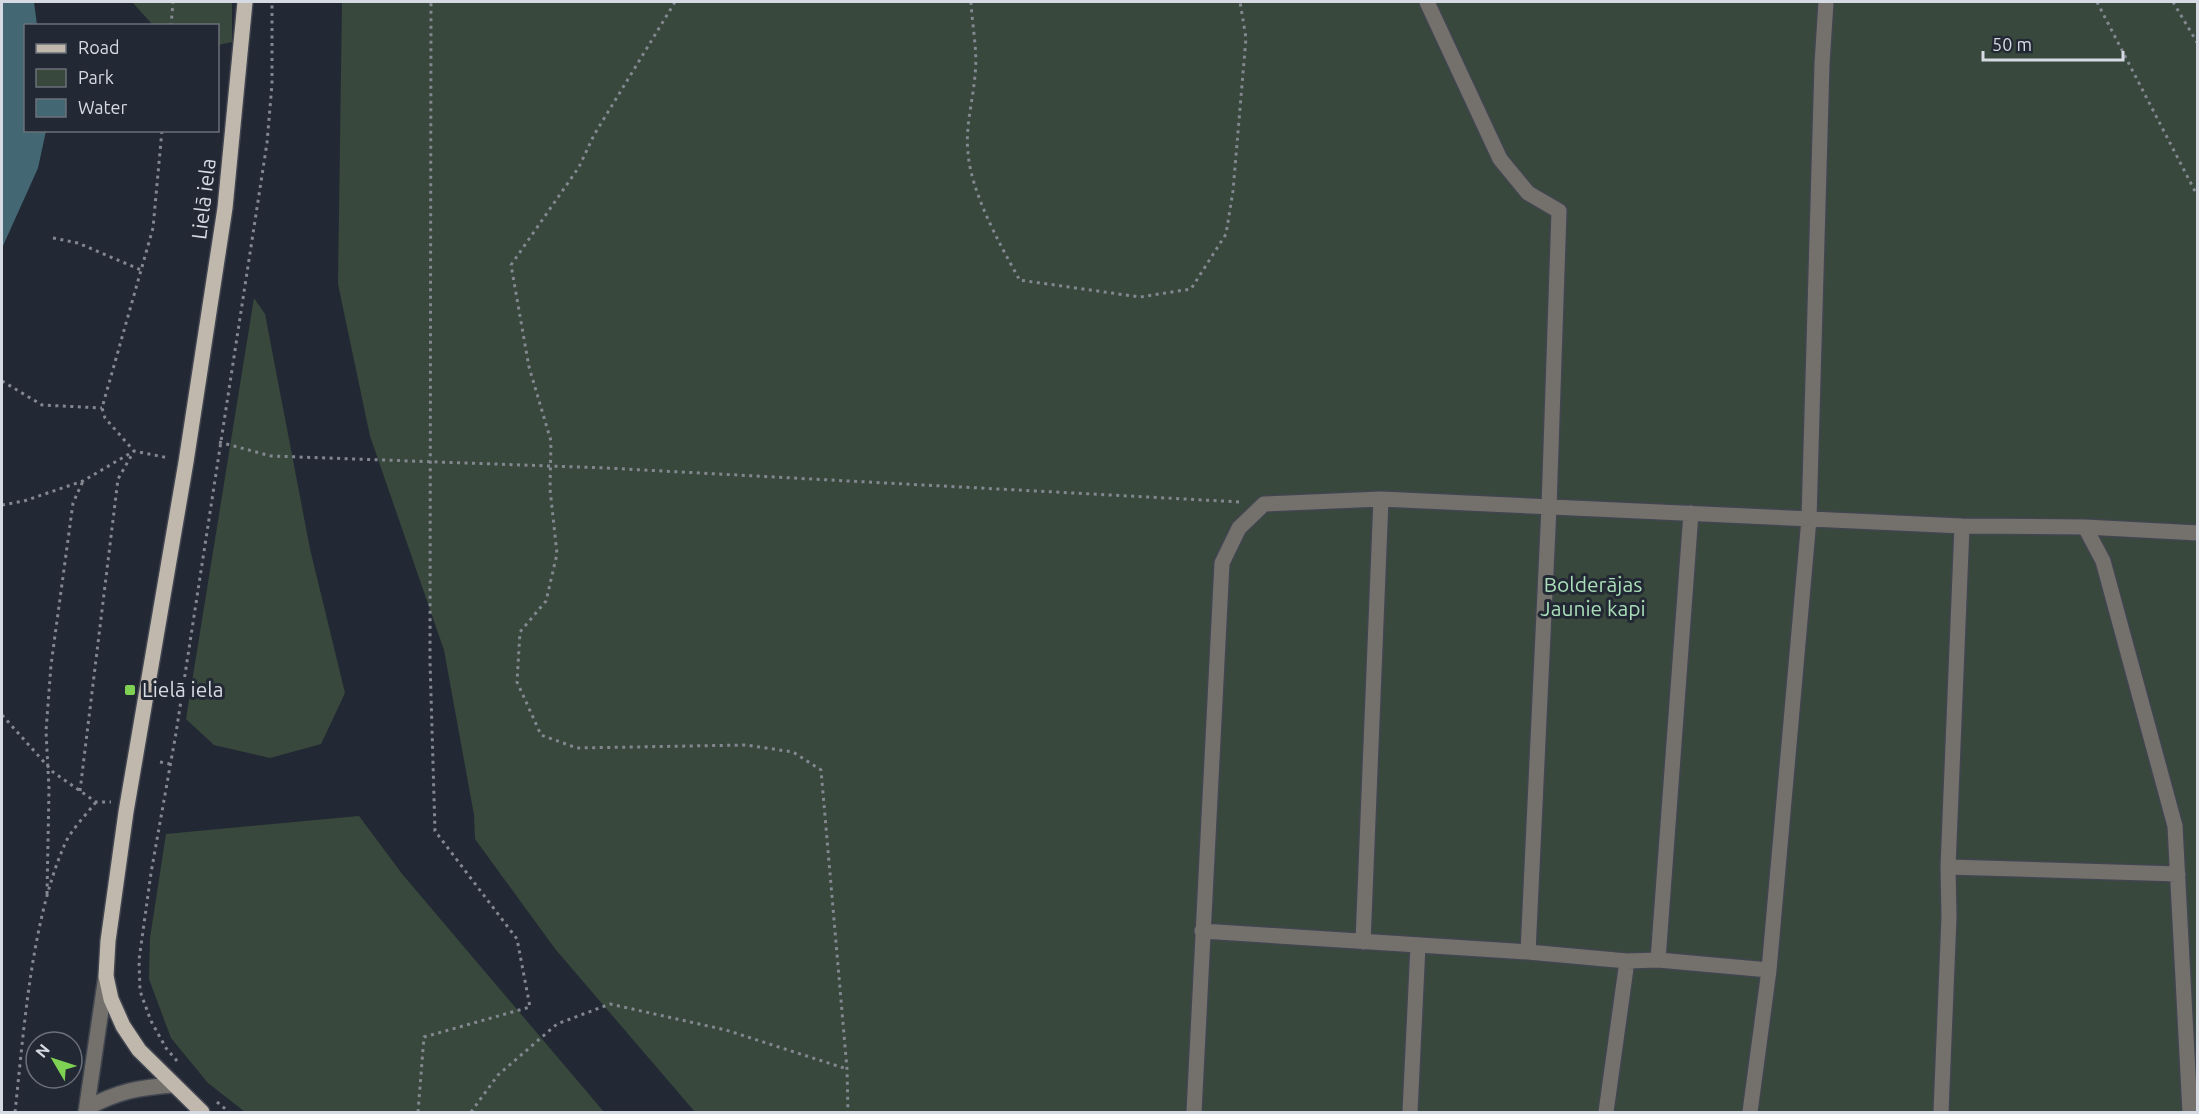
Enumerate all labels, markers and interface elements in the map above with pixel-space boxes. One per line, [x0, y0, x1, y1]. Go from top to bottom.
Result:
legend [24, 24, 219, 132]
scale bar [1983, 24, 2122, 62]
text: 50 m [1992, 34, 2032, 54]
text: Road [78, 37, 120, 57]
text: Park [78, 67, 114, 87]
text: Water [78, 97, 128, 117]
street label: Lielā iela [186, 157, 220, 241]
park label: Bolderājas Jaunie kapi [1540, 572, 1646, 620]
place label: Lielā iela [142, 677, 224, 701]
marker: Lielā iela [123, 683, 137, 697]
north arrow [24, 1030, 84, 1090]
text: N [32, 1040, 53, 1061]

